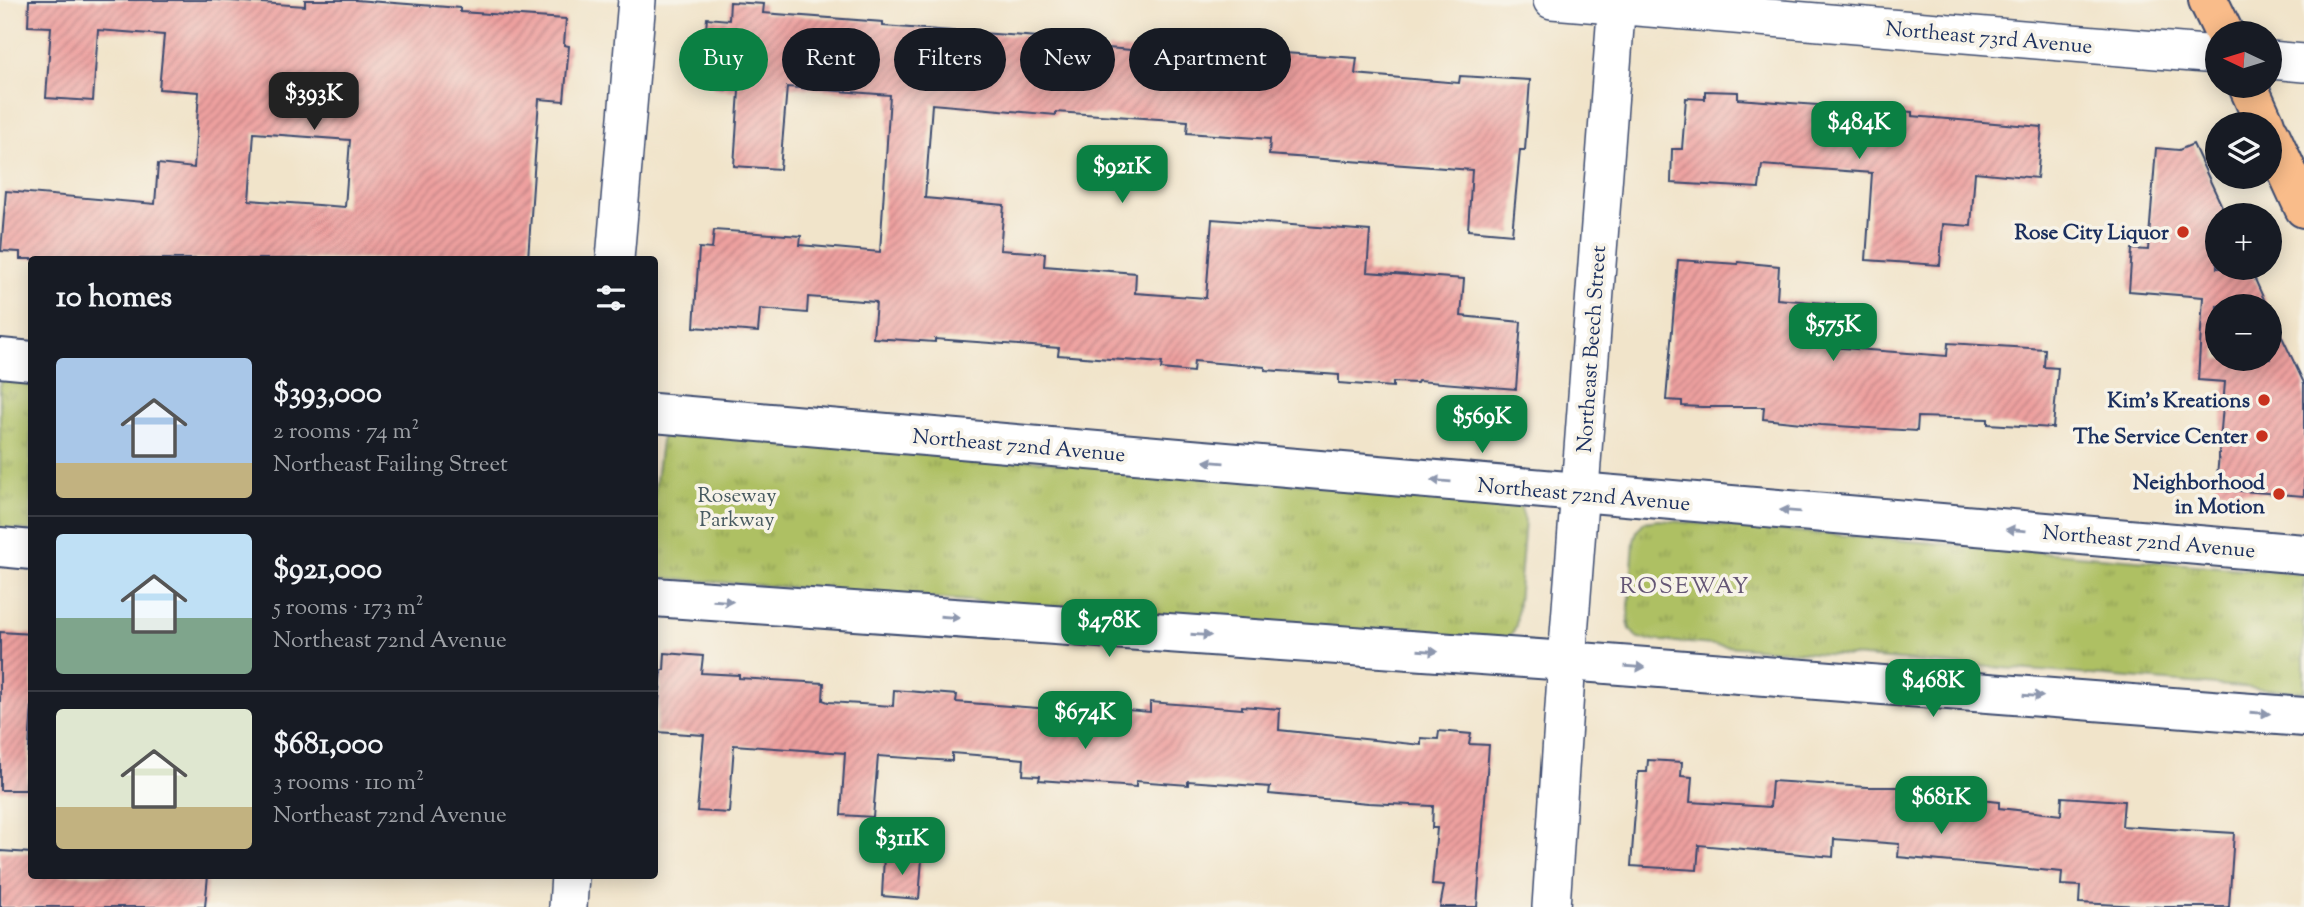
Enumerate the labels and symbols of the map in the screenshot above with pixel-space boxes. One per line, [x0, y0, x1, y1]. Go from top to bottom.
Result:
street label: Northeast 73rd Avenue [1884, 15, 2094, 63]
north arrow [2205, 21, 2282, 98]
pin: $393K [265, 72, 363, 132]
pin: $484K [1810, 102, 1908, 161]
pin: $921K [1073, 146, 1171, 205]
place label: Rose City Liquor [2014, 219, 2169, 249]
marker: Rose City Liquor [2175, 224, 2191, 240]
street label: Northeast Beech Street [1571, 244, 1615, 454]
pin: $575K [1784, 304, 1882, 363]
place label: Kim's Kreations [2107, 387, 2250, 417]
marker: Kim's Kreations [2256, 392, 2272, 408]
pin: $569K [1433, 396, 1531, 455]
street label: Northeast 72nd Avenue [911, 423, 1126, 471]
place label: The Service Center [2073, 423, 2248, 453]
marker: The Service Center [2254, 428, 2270, 444]
one-way arrow [1203, 456, 1225, 467]
place label: Neighborhood in Motion [2133, 469, 2266, 523]
street label: Northeast 72nd Avenue [1476, 472, 1691, 520]
one-way arrow [1430, 475, 1452, 486]
park label: Roseway Parkway [697, 482, 777, 536]
marker: Neighborhood in Motion [2271, 486, 2287, 502]
one-way arrow [1778, 505, 1800, 516]
street label: Northeast 72nd Avenue [2041, 519, 2256, 567]
one-way arrow [2005, 524, 2027, 535]
district label: ROSEWAY [1619, 571, 1751, 604]
one-way arrow [712, 596, 734, 607]
pin: $478K [1060, 600, 1158, 659]
one-way arrow [939, 612, 961, 623]
one-way arrow [1190, 630, 1212, 641]
one-way arrow [1417, 646, 1439, 657]
pin: $468K [1884, 660, 1982, 719]
one-way arrow [1624, 662, 1646, 673]
one-way arrow [2022, 691, 2044, 702]
pin: $674K [1036, 692, 1134, 751]
one-way arrow [2249, 708, 2271, 719]
pin: $681K [1892, 776, 1990, 836]
pin: $311K [853, 818, 951, 877]

